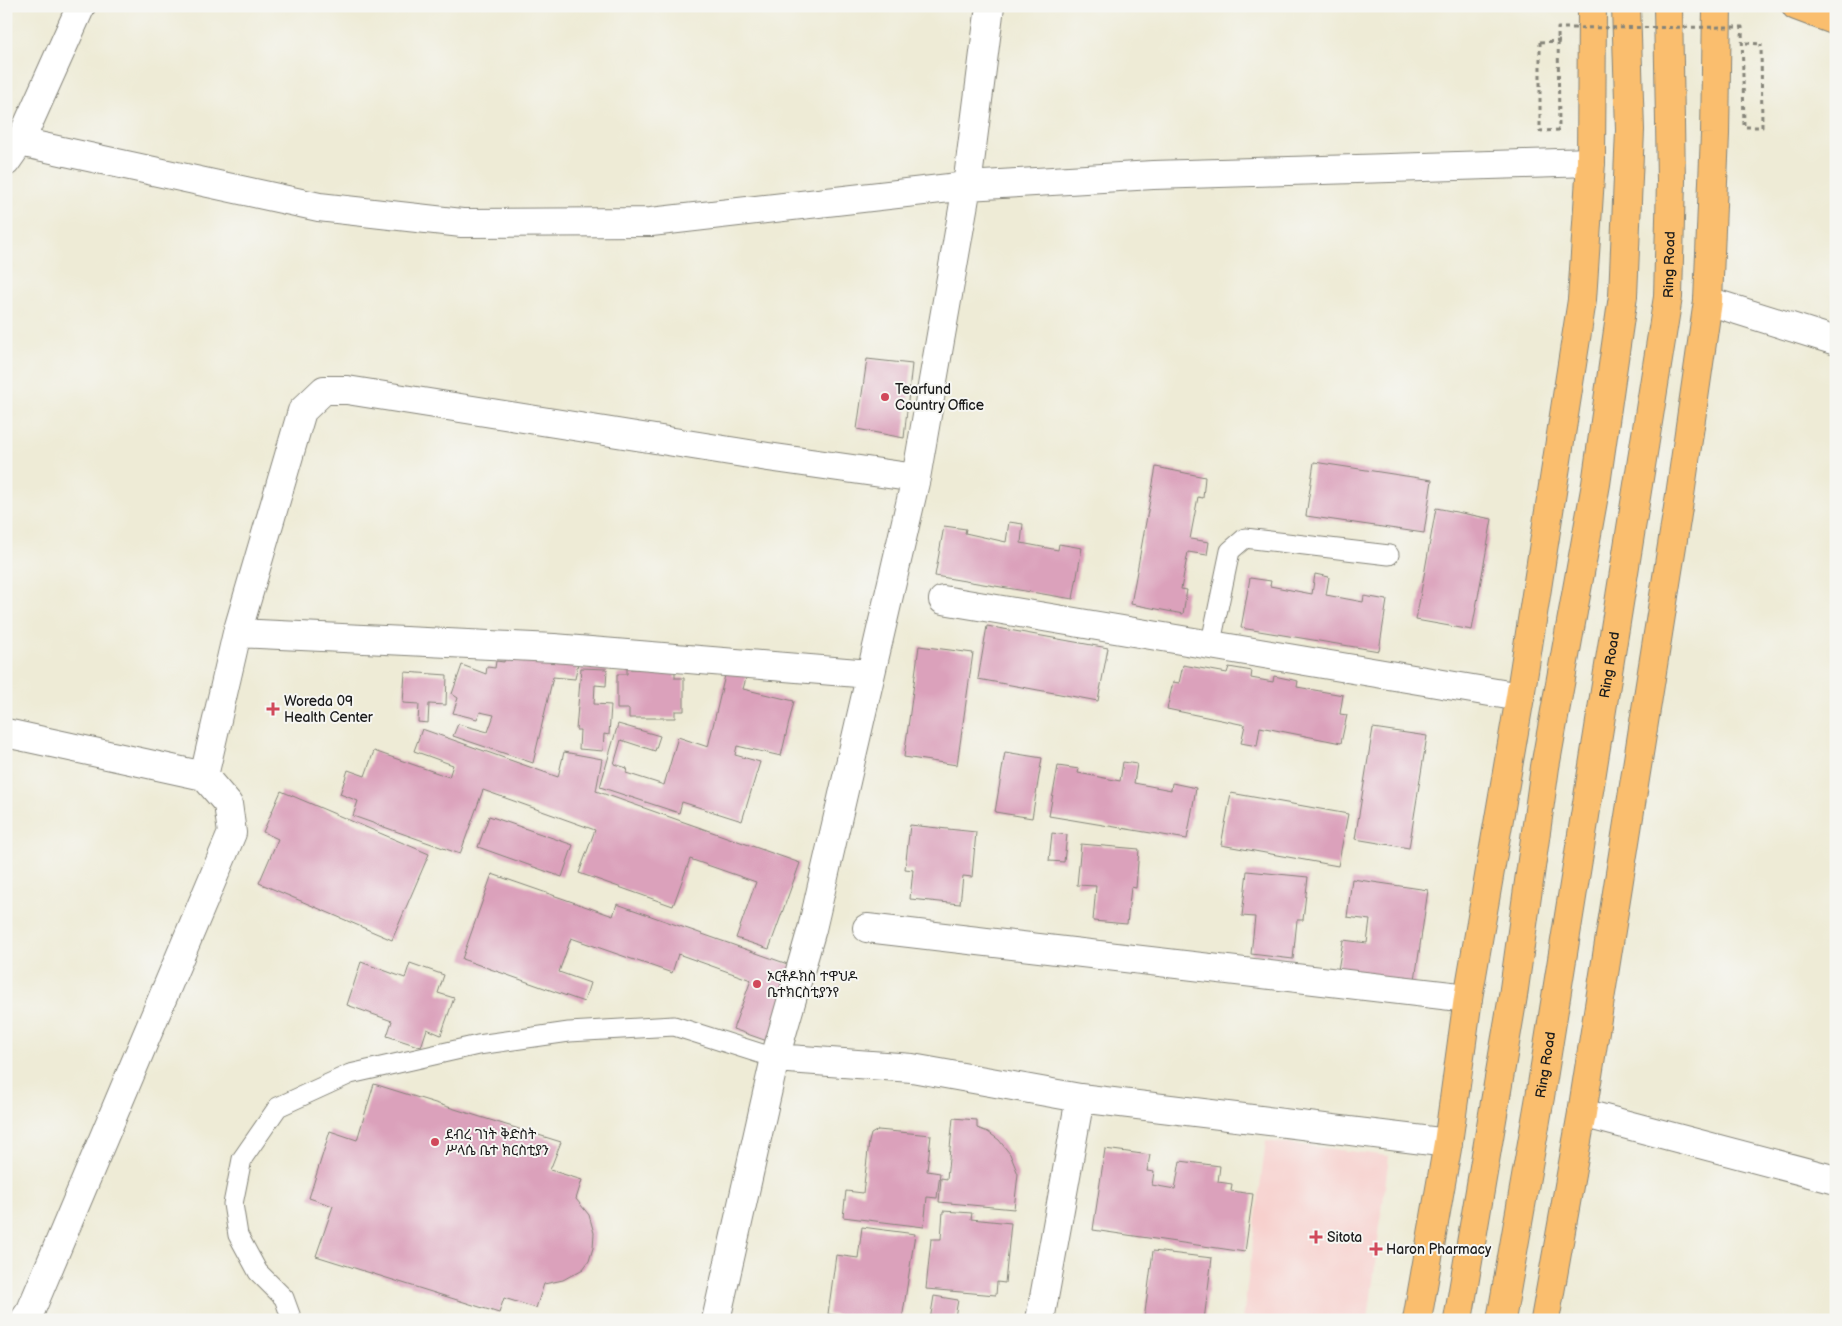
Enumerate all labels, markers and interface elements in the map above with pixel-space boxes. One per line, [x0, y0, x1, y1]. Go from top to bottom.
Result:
street label: Ring Road [1659, 231, 1678, 298]
place label: Tearfund Country Office [895, 381, 984, 414]
marker: Tearfund Country Office [879, 391, 891, 403]
street label: Ring Road [1595, 631, 1623, 699]
place label: Woreda 09 Health Center [284, 693, 374, 726]
marker: Woreda 09 Health Center [266, 702, 280, 716]
place label: ኦርቶዶክስ ተዋህዶ ቤተክርስቲያንየ [767, 968, 858, 1001]
marker: ኦርቶዶክስ ተዋህዶ ቤተክርስቲያንየ [751, 978, 763, 990]
street label: Ring Road [1531, 1030, 1559, 1099]
place label: ደብረ ገነት ቅድስት ሥላሴ ቤተ ክርስቲያን [445, 1126, 549, 1159]
marker: ደብረ ገነት ቅድስት ሥላሴ ቤተ ክርስቲያን [429, 1136, 441, 1148]
place label: Sitota [1327, 1229, 1362, 1246]
marker: Sitota [1309, 1230, 1323, 1244]
place label: Haron Pharmacy [1386, 1241, 1492, 1258]
marker: Haron Pharmacy [1370, 1243, 1382, 1255]

